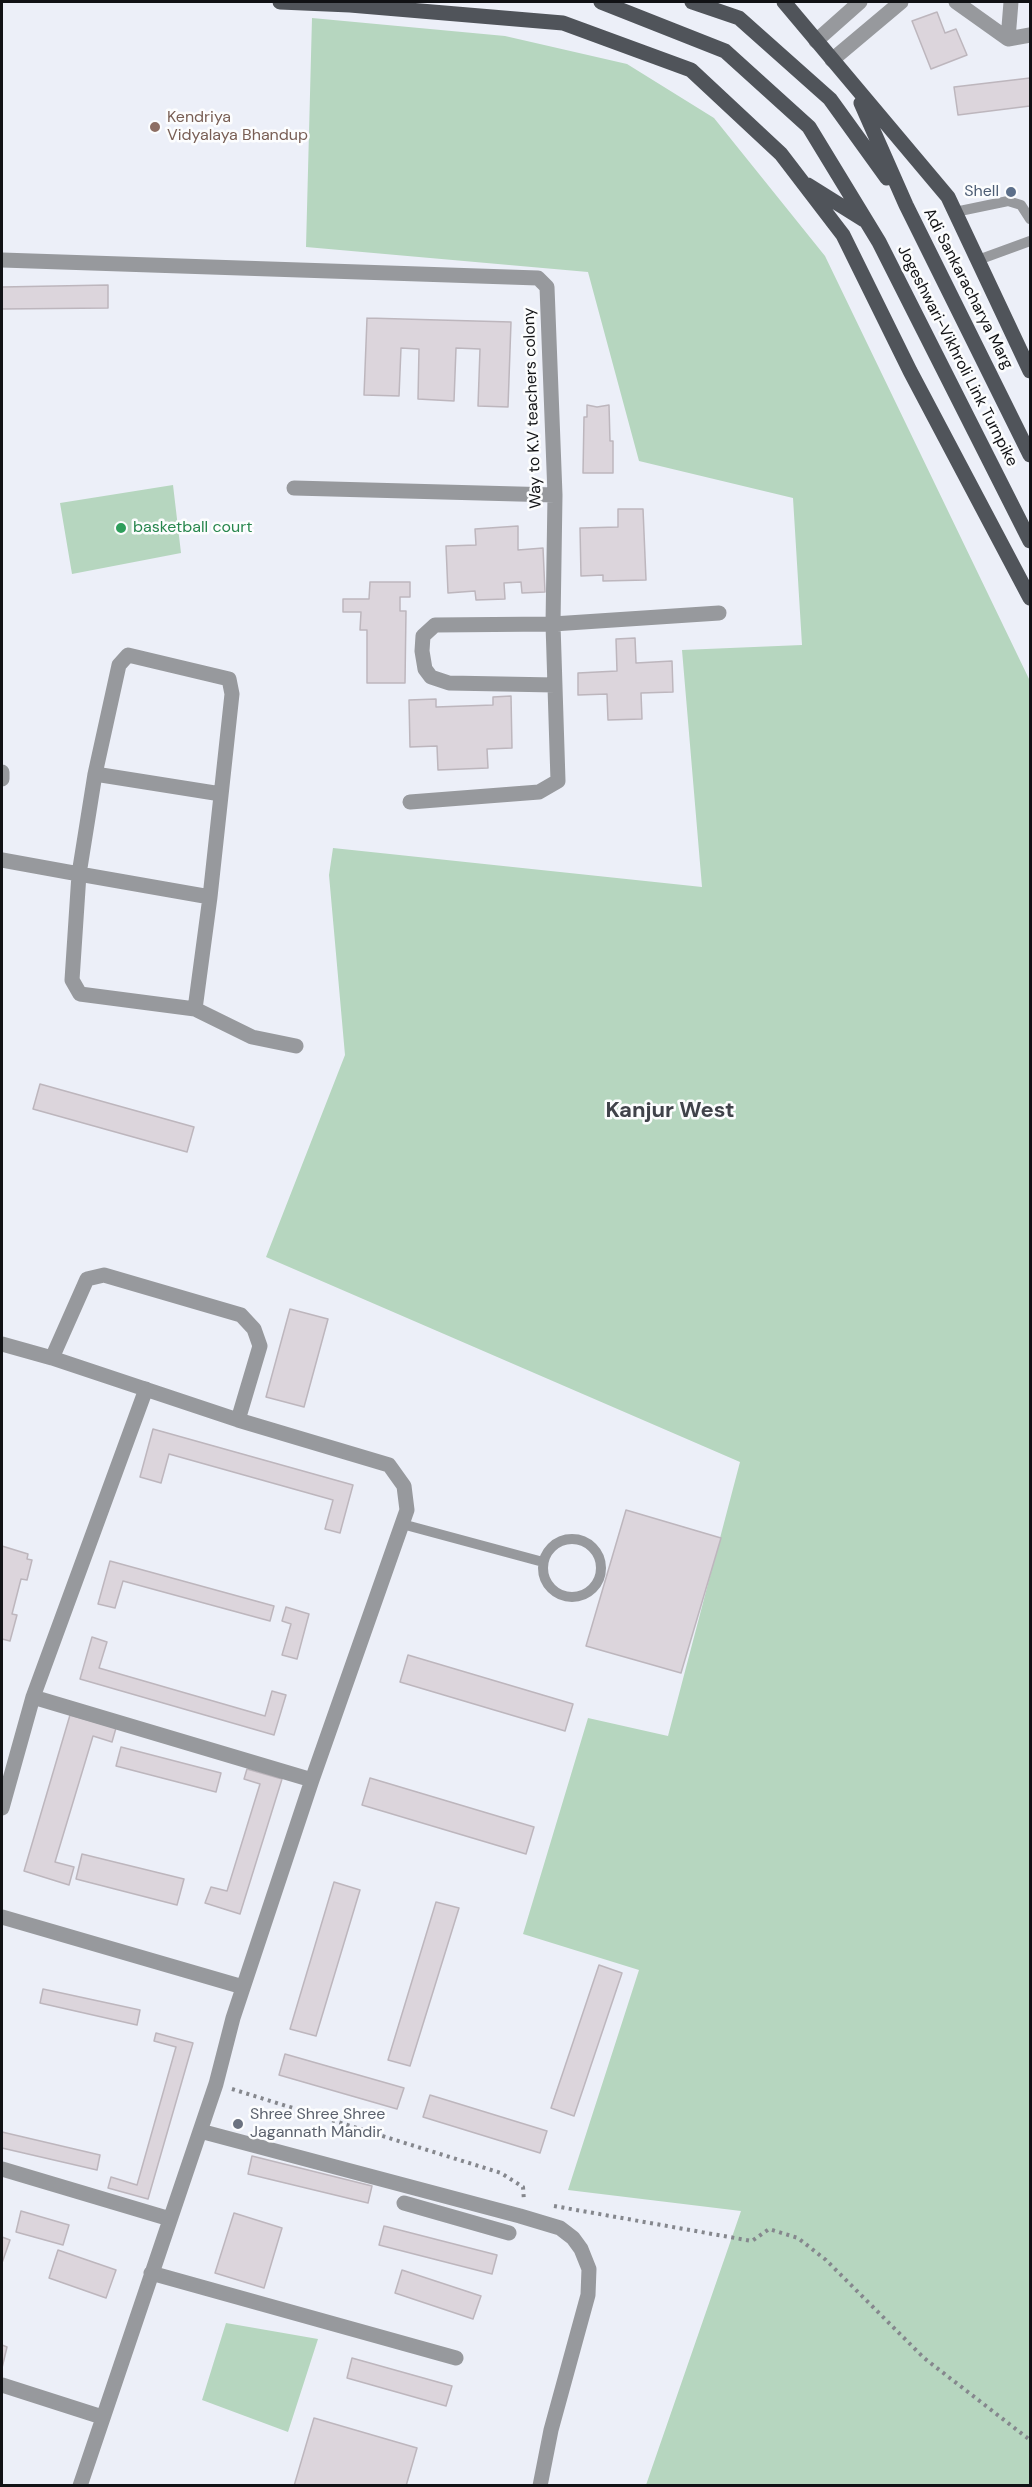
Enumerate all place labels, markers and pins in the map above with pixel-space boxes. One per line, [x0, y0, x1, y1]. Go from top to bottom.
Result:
place label: Kendriya Vidyalaya Bhandup [167, 108, 308, 146]
marker: Kendriya Vidyalaya Bhandup [148, 120, 162, 134]
place label: Shell [964, 182, 999, 202]
marker: Shell [1004, 185, 1018, 199]
place label: basketball court [133, 518, 252, 538]
marker: basketball court [114, 521, 128, 535]
place label: Shree Shree Shree Jagannath Mandir [250, 2105, 385, 2143]
marker: Shree Shree Shree Jagannath Mandir [231, 2117, 245, 2131]

